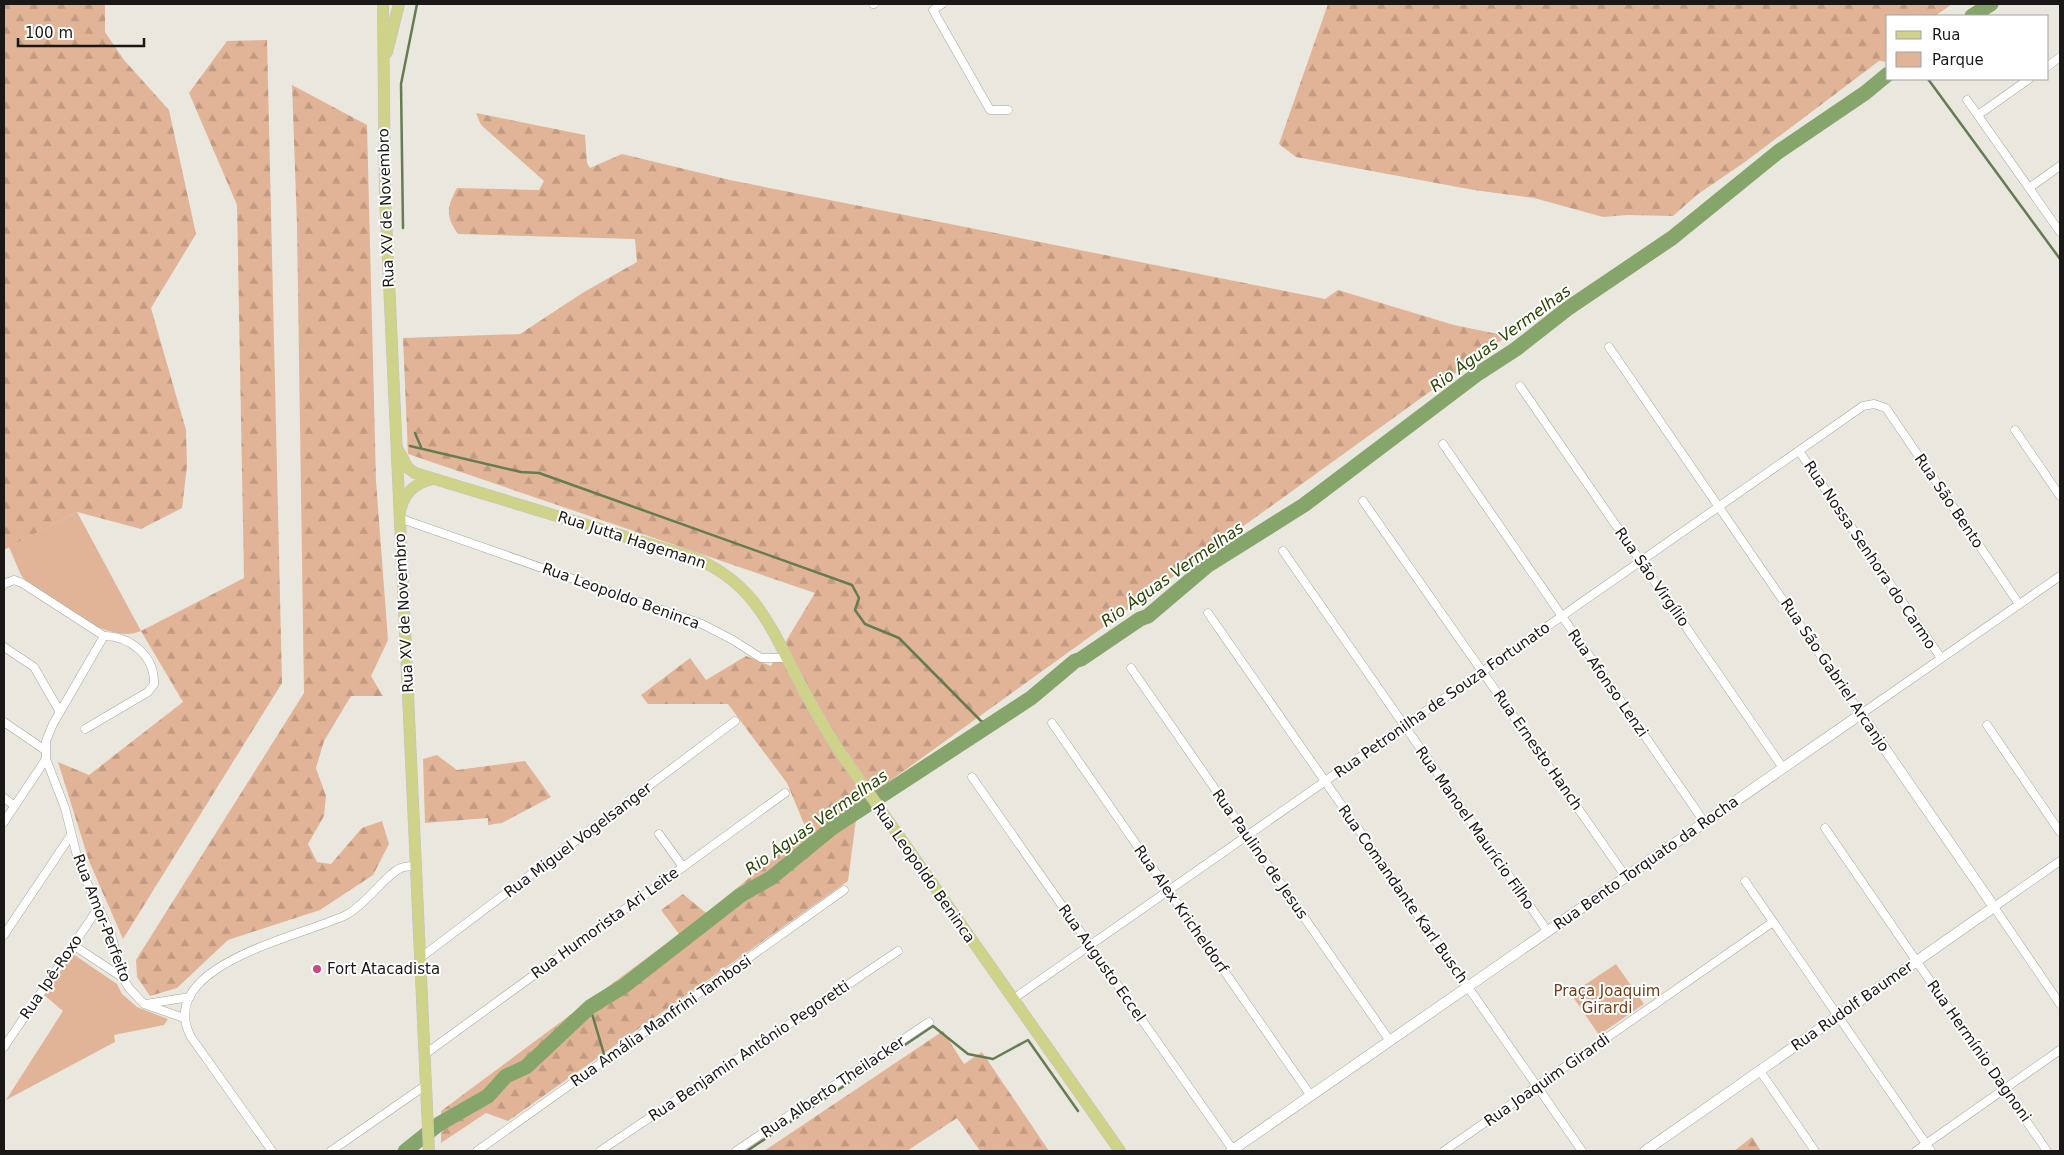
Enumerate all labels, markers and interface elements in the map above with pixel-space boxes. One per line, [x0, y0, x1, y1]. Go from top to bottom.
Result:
scale bar [18, 15, 144, 47]
legend [1886, 15, 2049, 80]
text: 100 m [25, 24, 73, 42]
text: Rua [1932, 26, 1960, 44]
text: Parque [1932, 51, 1984, 69]
street label: Rua XV de Novembro [374, 128, 398, 288]
water label: Rio Águas Vermelhas [1426, 281, 1574, 396]
street label: Rua São Bento [1911, 450, 1987, 552]
street label: Rua Nossa Senhora do Carmo [1800, 457, 1940, 653]
street label: Rua Jutta Hagemann [556, 508, 708, 572]
water label: Rio Águas Vermelhas [1097, 518, 1247, 631]
street label: Rua São Virgílio [1611, 524, 1693, 630]
street label: Rua XV de Novembro [391, 533, 417, 693]
street label: Rua Leopoldo Beninca [540, 559, 702, 633]
street label: Rua São Gabriel Arcanjo [1777, 595, 1893, 755]
street label: Rua Petronilha de Souza Fortunato [1331, 618, 1553, 782]
street label: Rua Afonso Lenzi [1564, 626, 1652, 740]
street label: Rua Ernesto Hanch [1490, 686, 1586, 814]
street label: Rua Manoel Maurício Filho [1412, 743, 1538, 913]
water label: Rio Águas Vermelhas [741, 766, 891, 879]
street label: Rua Miguel Vogelsanger [501, 778, 656, 901]
street label: Rua Paulino de Jesus [1208, 786, 1312, 923]
street label: Rua Bento Torquato da Rocha [1550, 792, 1742, 934]
street label: Rua Leopoldo Beninca [869, 800, 979, 946]
street label: Rua Comandante Karl Busch [1334, 801, 1472, 987]
street label: Rua Alex Kricheldorf [1130, 842, 1232, 977]
street label: Rua Amor-Perfeito [69, 852, 135, 984]
street label: Rua Humorista Ari Leite [528, 863, 682, 983]
street label: Rua Augusto Eccel [1055, 901, 1149, 1025]
street label: Rua Ipê-Roxo [16, 931, 86, 1023]
street label: Rua Amália Manfrini Tambosi [567, 952, 755, 1090]
street label: Rua Rudolf Baumer [1788, 957, 1917, 1055]
place label: Fort Atacadista [327, 960, 440, 978]
marker: Fort Atacadista [311, 963, 323, 975]
street label: Rua Benjamin Antônio Pegoretti [645, 977, 853, 1125]
street label: Rua Hermínio Dagnoni [1923, 977, 2035, 1125]
park label: Praça Joaquim Girardi [1554, 982, 1660, 1017]
street label: Rua Joaquim Girardi [1481, 1030, 1613, 1130]
street label: Rua Alberto Theilacker [758, 1032, 909, 1142]

